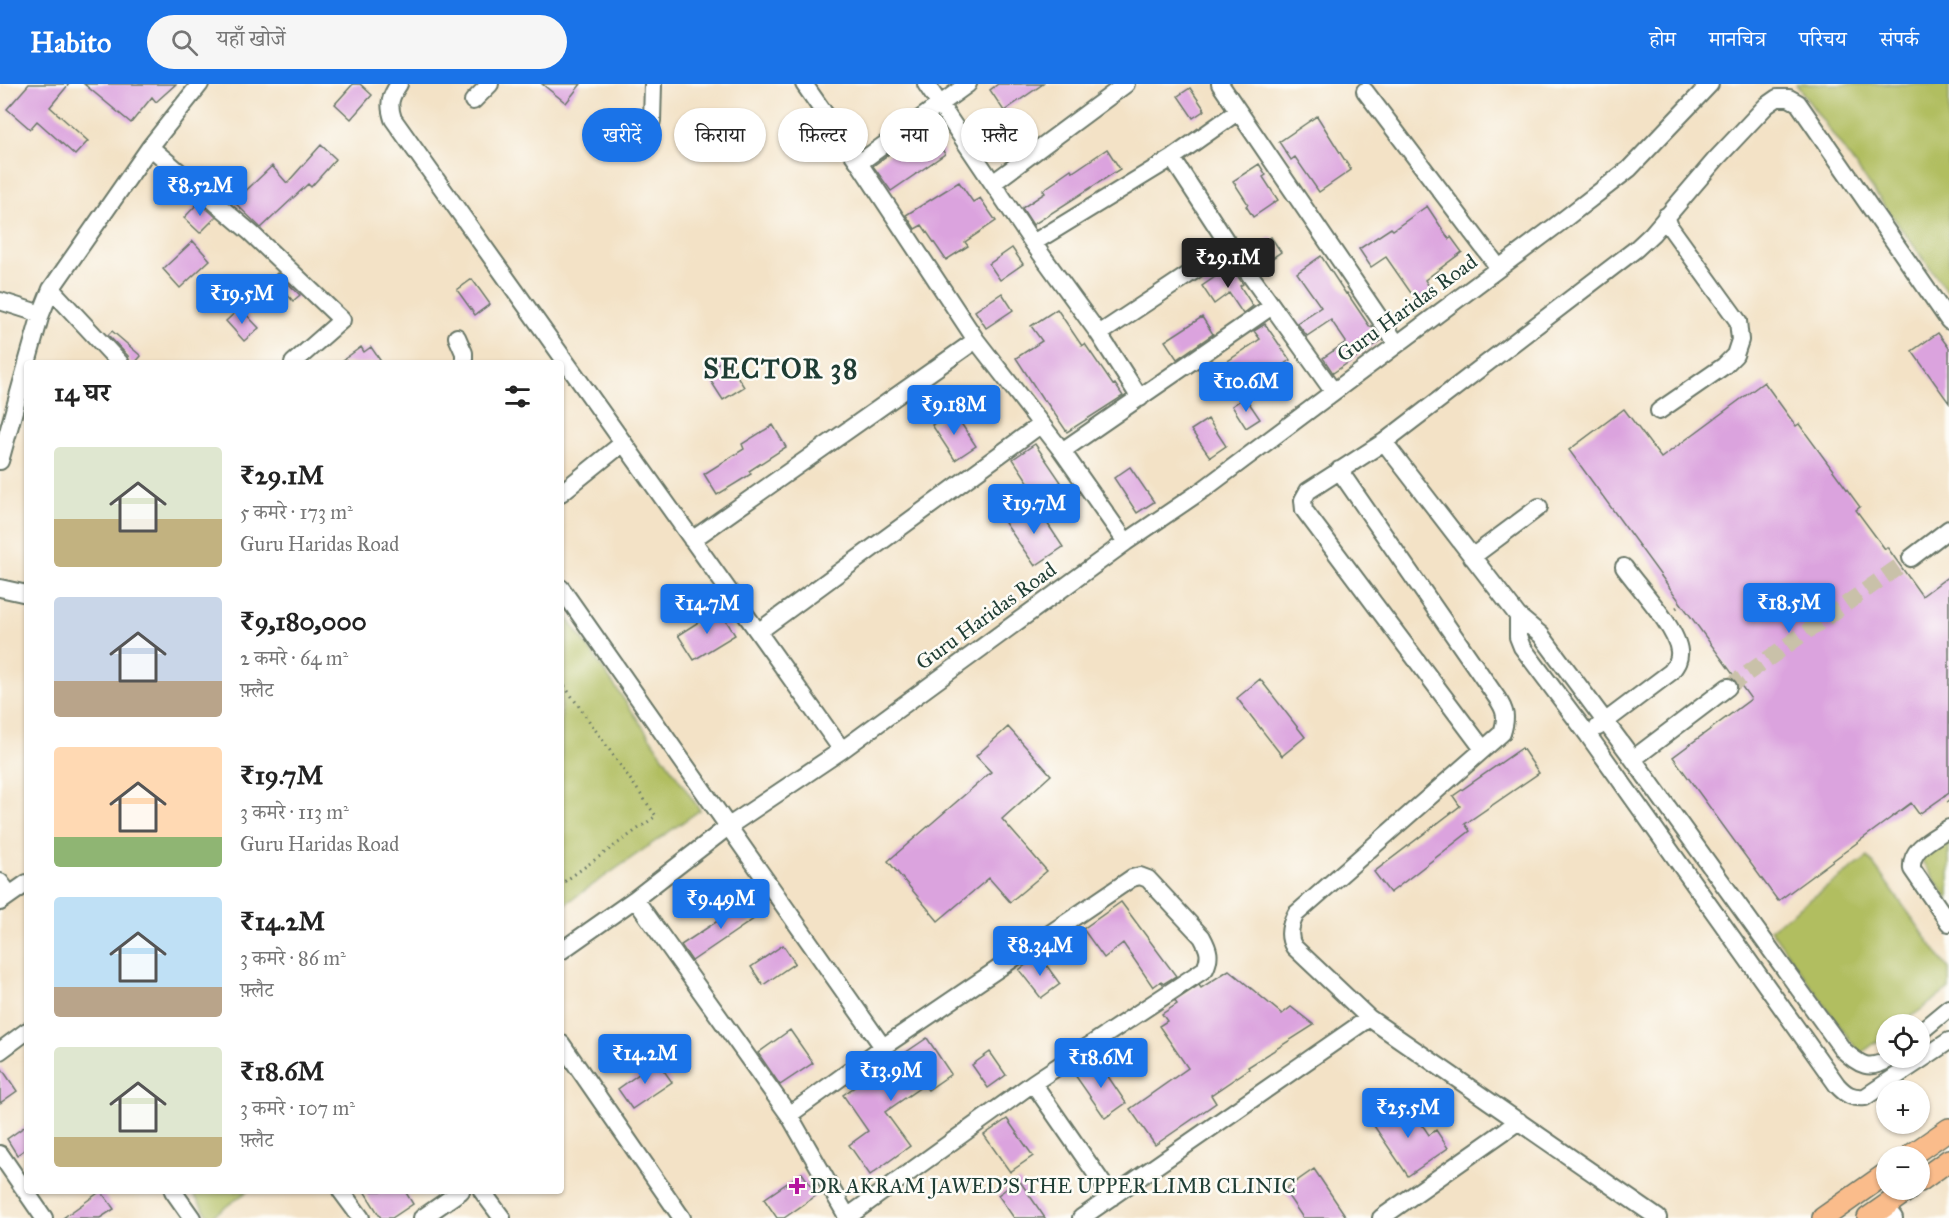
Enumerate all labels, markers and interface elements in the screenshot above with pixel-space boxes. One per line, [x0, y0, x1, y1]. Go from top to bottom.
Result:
search box [147, 15, 567, 69]
text: Habito [30, 25, 111, 60]
text: यहाँ खोजें [216, 25, 286, 52]
icon: search [168, 26, 201, 59]
text: होम [1649, 26, 1676, 52]
text: मानचित्र [1709, 26, 1766, 52]
text: परिचय [1799, 26, 1847, 52]
text: संपर्क [1880, 26, 1919, 52]
chip: खरीदें [582, 108, 662, 162]
chip: किराया [674, 108, 766, 162]
chip: फ़िल्टर [778, 108, 868, 162]
chip: नया [880, 108, 949, 162]
chip: फ़्लैट [961, 108, 1038, 162]
pin: ₹8.52M [151, 166, 249, 217]
text: ₹8.52M [167, 173, 233, 197]
pin: ₹29.1M [1179, 238, 1277, 289]
text: ₹29.1M [1196, 245, 1260, 269]
street label: Guru Haridas Road [1332, 248, 1483, 368]
pin: ₹19.5M [193, 274, 291, 325]
text: ₹19.5M [210, 281, 274, 305]
district label: SECTOR 38 [703, 352, 859, 385]
pin: ₹10.6M [1197, 362, 1295, 413]
text: ₹10.6M [1213, 369, 1279, 393]
text: 14 घर [54, 376, 110, 408]
icon: filters [501, 380, 534, 413]
pin: ₹9.18M [905, 385, 1003, 436]
text: ₹9.18M [921, 392, 987, 416]
text: ₹29.1M [240, 459, 324, 491]
icon: home [102, 471, 174, 543]
pin: ₹19.7M [985, 484, 1083, 535]
text: ₹19.7M [1002, 491, 1066, 515]
text: 5 कमरे · 173 m² [240, 500, 353, 524]
text: Guru Haridas Road [240, 532, 399, 556]
street label: Guru Haridas Road [911, 556, 1062, 676]
pin: ₹18.5M [1740, 583, 1838, 634]
pin: ₹14.7M [658, 584, 756, 635]
text: ₹18.5M [1757, 590, 1821, 614]
text: ₹14.7M [674, 591, 740, 615]
text: ₹9,180,000 [240, 605, 367, 637]
icon: home [102, 621, 174, 693]
text: 2 कमरे · 64 m² [240, 646, 348, 670]
text: फ़्लैट [240, 678, 273, 702]
text: ₹19.7M [240, 759, 323, 791]
icon: home [102, 771, 174, 843]
text: 3 कमरे · 113 m² [240, 800, 349, 824]
text: Guru Haridas Road [240, 832, 399, 856]
pin: ₹9.49M [672, 879, 770, 930]
text: ₹9.49M [687, 886, 755, 910]
text: ₹14.2M [240, 905, 325, 937]
icon: home [102, 921, 174, 993]
pin: ₹8.34M [991, 926, 1089, 977]
text: ₹8.34M [1007, 933, 1073, 957]
text: 3 कमरे · 86 m² [240, 946, 346, 970]
text: फ़्लैट [240, 978, 273, 1002]
map controls [1876, 1014, 1930, 1200]
button: locate [1876, 1014, 1930, 1068]
pin: ₹14.2M [596, 1034, 694, 1085]
pin: ₹18.6M [1052, 1038, 1150, 1089]
text: ₹14.2M [612, 1041, 678, 1065]
text: ₹18.6M [1069, 1045, 1133, 1069]
pin: ₹13.9M [842, 1051, 940, 1102]
text: ₹18.6M [240, 1055, 324, 1087]
text: ₹13.9M [860, 1058, 922, 1082]
icon: home [102, 1071, 174, 1143]
button: + [1876, 1080, 1930, 1134]
pin: ₹25.5M [1359, 1088, 1457, 1139]
text: ₹25.5M [1376, 1095, 1440, 1119]
text: 3 कमरे · 107 m² [240, 1096, 355, 1120]
text: फ़्लैट [240, 1128, 273, 1152]
button: − [1876, 1146, 1930, 1200]
place label: DR AKRAM JAWED'S THE UPPER LIMB CLINIC [810, 1173, 1296, 1199]
marker: DR AKRAM JAWED'S THE UPPER LIMB CLINIC [788, 1177, 806, 1195]

